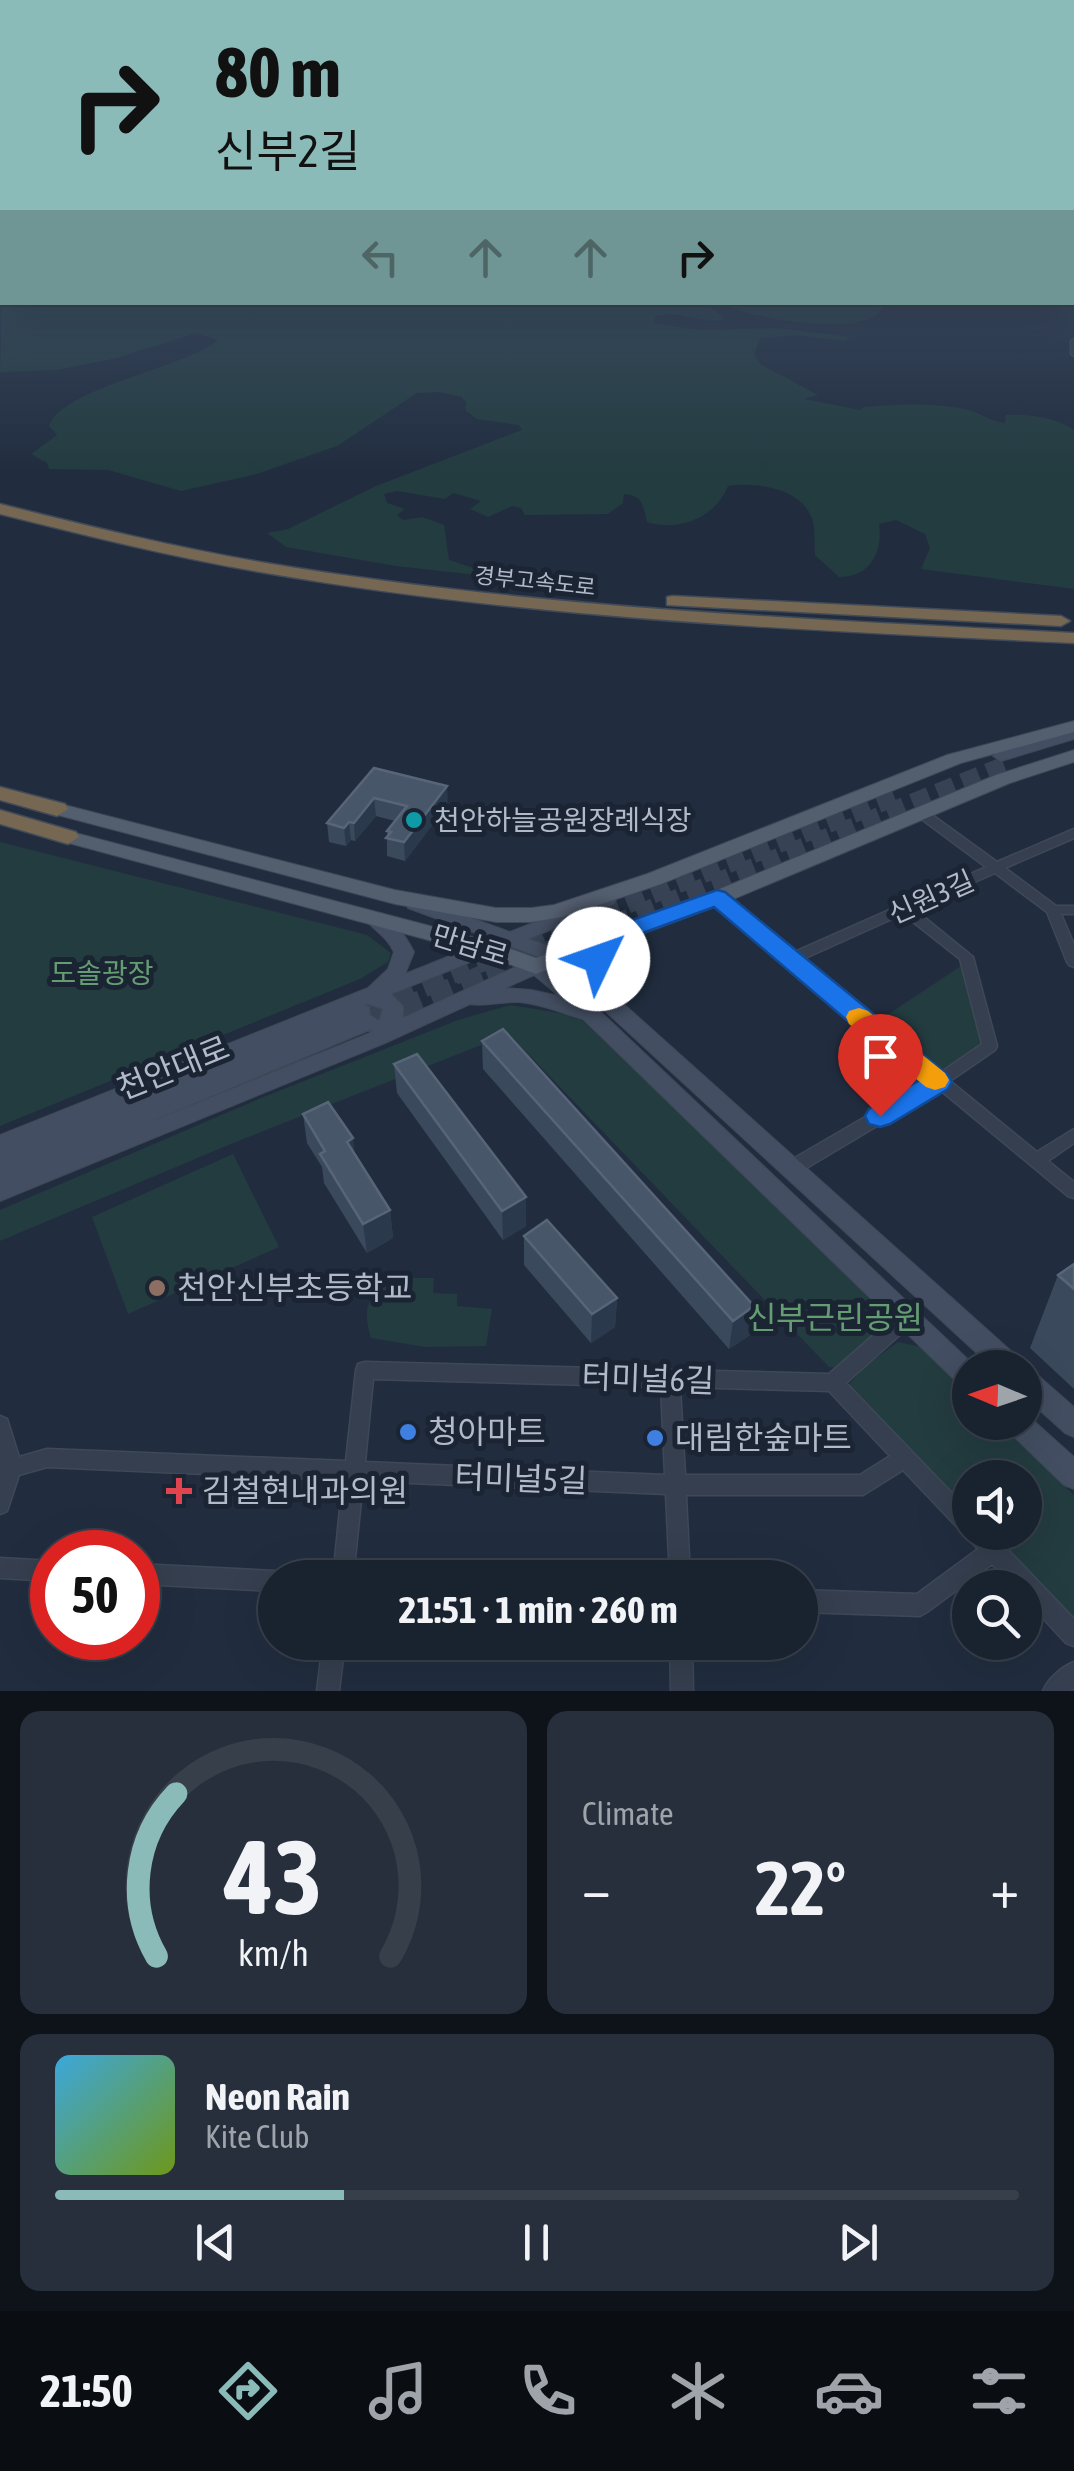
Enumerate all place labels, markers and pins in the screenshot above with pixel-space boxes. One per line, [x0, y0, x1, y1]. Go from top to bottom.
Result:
place label: 천안하늘공원장례식장 [434, 804, 692, 836]
marker: 천안하늘공원장례식장 [403, 809, 425, 831]
pin [838, 1014, 923, 1117]
place label: 천안신부초등학교 [177, 1269, 413, 1306]
marker: 천안신부초등학교 [146, 1277, 168, 1299]
place label: 청아마트 [428, 1413, 546, 1450]
place label: 대림한숲마트 [675, 1419, 852, 1456]
marker: 청아마트 [397, 1421, 419, 1443]
marker: 대림한숲마트 [644, 1427, 666, 1449]
place label: 김철현내과의원 [202, 1472, 408, 1509]
marker: 김철현내과의원 [166, 1478, 192, 1504]

